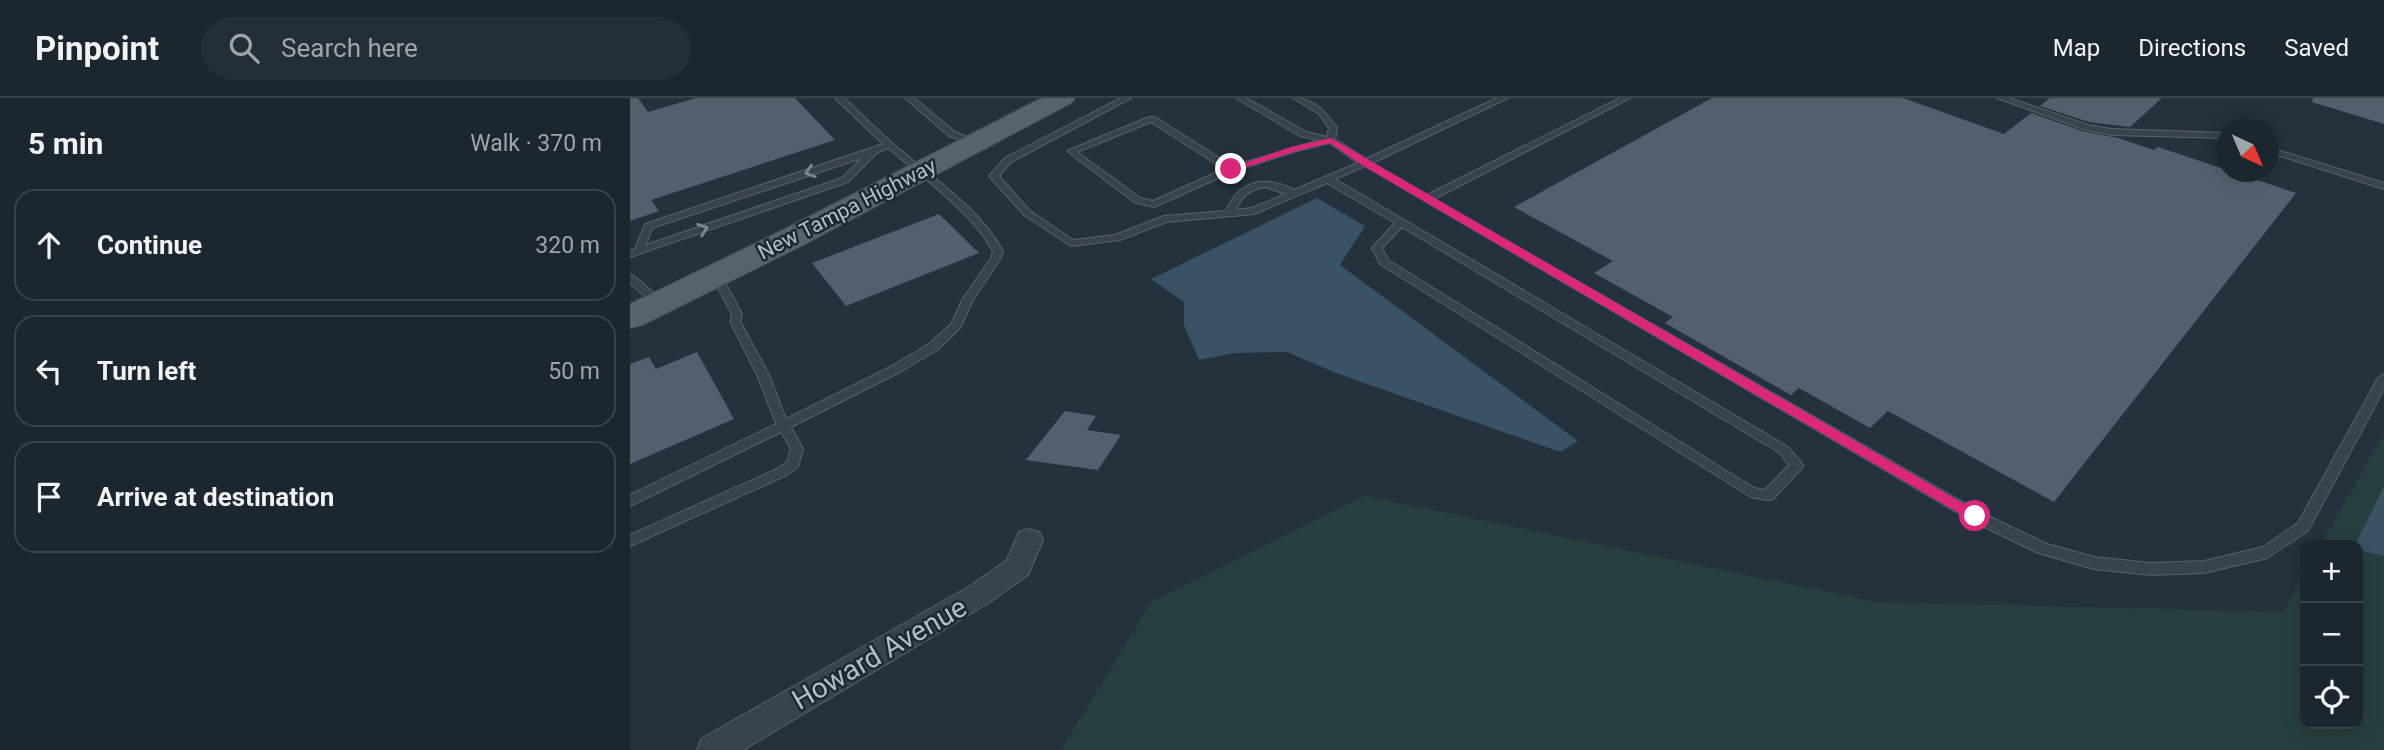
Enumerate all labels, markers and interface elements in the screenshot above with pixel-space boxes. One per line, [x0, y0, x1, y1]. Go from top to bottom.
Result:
search box [201, 17, 691, 80]
text: Pinpoint [35, 29, 159, 68]
icon: search [225, 29, 263, 67]
text: Search here [281, 33, 418, 63]
text: Map [2053, 34, 2100, 62]
text: Directions [2138, 34, 2246, 62]
text: Saved [2284, 34, 2349, 62]
north arrow [2216, 119, 2279, 182]
text: 5 min [28, 126, 103, 161]
text: Walk · 370 m [470, 130, 602, 157]
route end [1215, 153, 1246, 184]
street label: New Tampa Highway [754, 154, 940, 264]
one-way arrow [805, 164, 817, 178]
one-way arrow [697, 223, 709, 237]
icon: ahead [30, 226, 68, 264]
text: Continue [97, 230, 202, 260]
text: 320 m [535, 232, 600, 259]
icon: left [30, 352, 68, 390]
text: Turn left [97, 356, 196, 386]
text: 50 m [548, 358, 600, 385]
icon: arrive [30, 478, 68, 516]
text: Arrive at destination [97, 482, 334, 512]
route start [1959, 500, 1990, 531]
map controls [2300, 540, 2363, 729]
button: + [2300, 540, 2363, 603]
street label: Howard Avenue [786, 590, 972, 717]
button: − [2300, 603, 2363, 666]
button: locate [2300, 666, 2363, 729]

